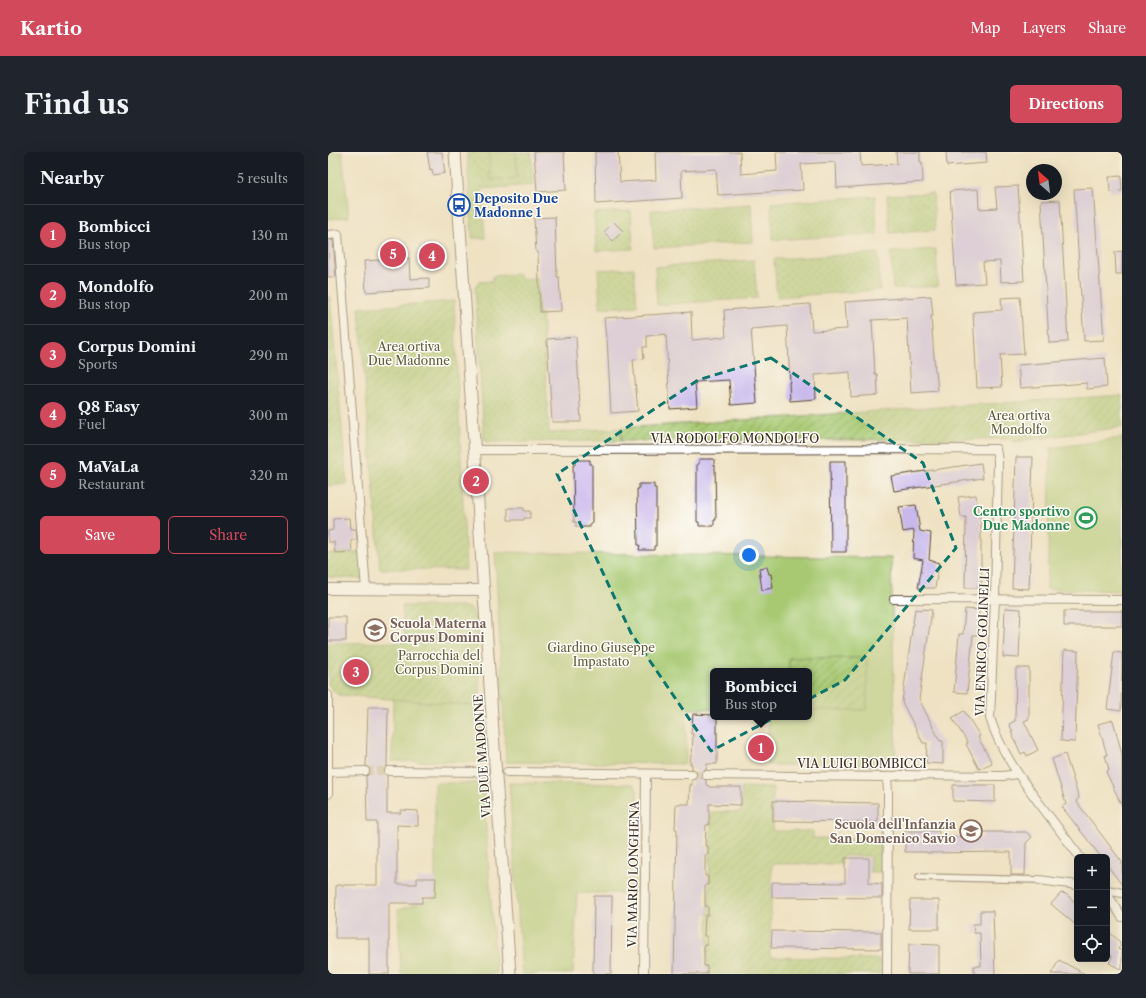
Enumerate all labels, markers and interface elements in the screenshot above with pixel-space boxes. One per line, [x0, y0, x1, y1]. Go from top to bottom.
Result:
text: Kartio [20, 17, 82, 40]
text: Map [970, 19, 1000, 37]
text: Layers [1022, 19, 1066, 37]
text: Share [1088, 19, 1126, 37]
button: Directions [1010, 85, 1122, 123]
text: Find us [24, 87, 129, 121]
north arrow [1026, 164, 1062, 200]
text: Nearby [40, 168, 104, 188]
text: 5 results [237, 170, 288, 186]
place label: Deposito Due Madonne 1 [474, 191, 558, 220]
bus stop icon: Deposito Due Madonne 1 [446, 192, 472, 218]
text: Bombicci [78, 217, 151, 236]
text: 1 [50, 227, 56, 243]
text: 130 m [252, 227, 288, 243]
text: Bus stop [78, 236, 130, 252]
pin: 5 [380, 239, 406, 269]
pin: 4 [419, 241, 445, 271]
text: Mondolfo [78, 277, 154, 296]
text: 2 [49, 287, 57, 303]
text: 200 m [248, 287, 288, 303]
text: Bus stop [78, 296, 130, 312]
text: Corpus Domini [78, 337, 196, 356]
park label: Area ortiva Due Madonne [368, 339, 450, 368]
text: 3 [49, 347, 57, 363]
text: 290 m [249, 347, 288, 363]
text: Sports [78, 356, 117, 372]
text: Q8 Easy [78, 397, 140, 416]
text: 4 [49, 407, 57, 423]
text: 300 m [249, 407, 288, 423]
park label: Area ortiva Mondolfo [987, 408, 1051, 437]
text: Fuel [78, 416, 106, 432]
street label: VIA RODOLFO MONDOLFO [650, 431, 819, 446]
text: MaVaLa [78, 457, 139, 476]
pin: 2 [463, 466, 489, 496]
text: 5 [49, 467, 57, 483]
text: 320 m [250, 467, 288, 483]
text: Restaurant [78, 476, 145, 492]
place label: Centro sportivo Due Madonne [973, 504, 1070, 533]
sports icon: Centro sportivo Due Madonne [1073, 505, 1099, 531]
button: Save [40, 516, 160, 554]
button: Share [168, 516, 288, 554]
your location [739, 545, 759, 565]
street label: VIA ENRICO GOLINELLI [972, 567, 992, 718]
place label: Scuola Materna Corpus Domini [390, 616, 488, 645]
school or university icon: Scuola Materna Corpus Domini [362, 617, 388, 643]
park label: Giardino Giuseppe Impastato [547, 640, 655, 669]
park label: Parrocchia del Corpus Domini [395, 648, 483, 677]
pin: 3 [343, 657, 369, 687]
popup [710, 668, 812, 720]
text: Bombicci [725, 677, 797, 696]
street label: VIA DUE MADONNE [470, 694, 494, 819]
text: Bus stop [725, 696, 777, 712]
pin: 1 [748, 733, 774, 763]
street label: VIA LUIGI BOMBICCI [796, 756, 927, 771]
street label: VIA MARIO LONGHENA [624, 799, 642, 948]
place label: Scuola dell'Infanzia San Domenico Savio [830, 817, 957, 846]
school or university icon: Scuola dell'Infanzia San Domenico Savio [958, 818, 984, 844]
map controls [1074, 854, 1110, 962]
button: + [1074, 854, 1110, 890]
button: − [1074, 890, 1110, 926]
button: locate [1074, 926, 1110, 962]

